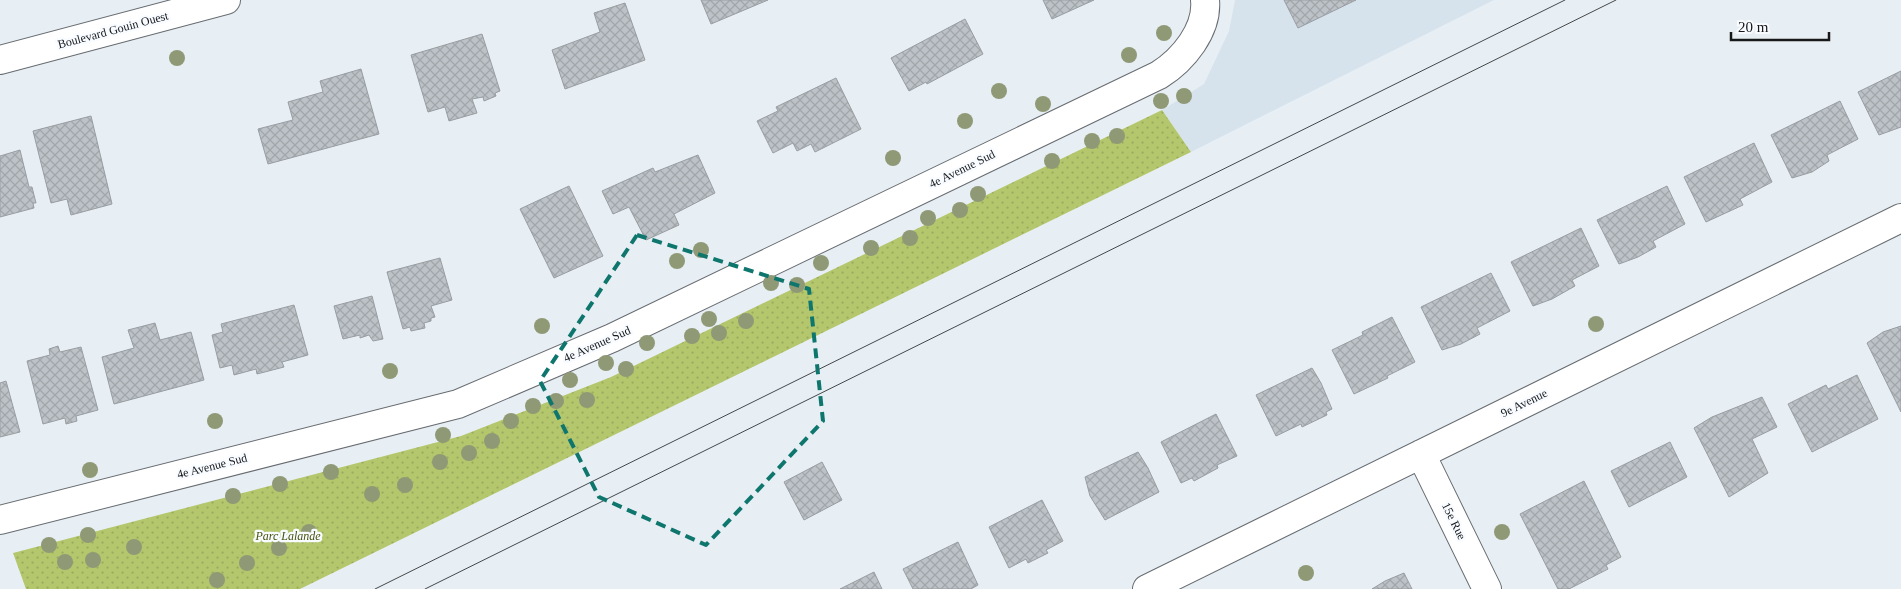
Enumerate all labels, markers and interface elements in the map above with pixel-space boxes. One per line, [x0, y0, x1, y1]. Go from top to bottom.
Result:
street label: Boulevard Gouin Ouest [56, 8, 171, 52]
scale bar [1731, 10, 1828, 42]
text: 20 m [1738, 19, 1769, 35]
street label: 4e Avenue Sud [927, 147, 997, 191]
street label: 4e Avenue Sud [561, 323, 633, 365]
street label: 9e Avenue [1498, 386, 1550, 420]
street label: 4e Avenue Sud [175, 451, 249, 481]
street label: 15e Rue [1439, 500, 1469, 542]
park label: Parc Lalande [254, 529, 321, 543]

